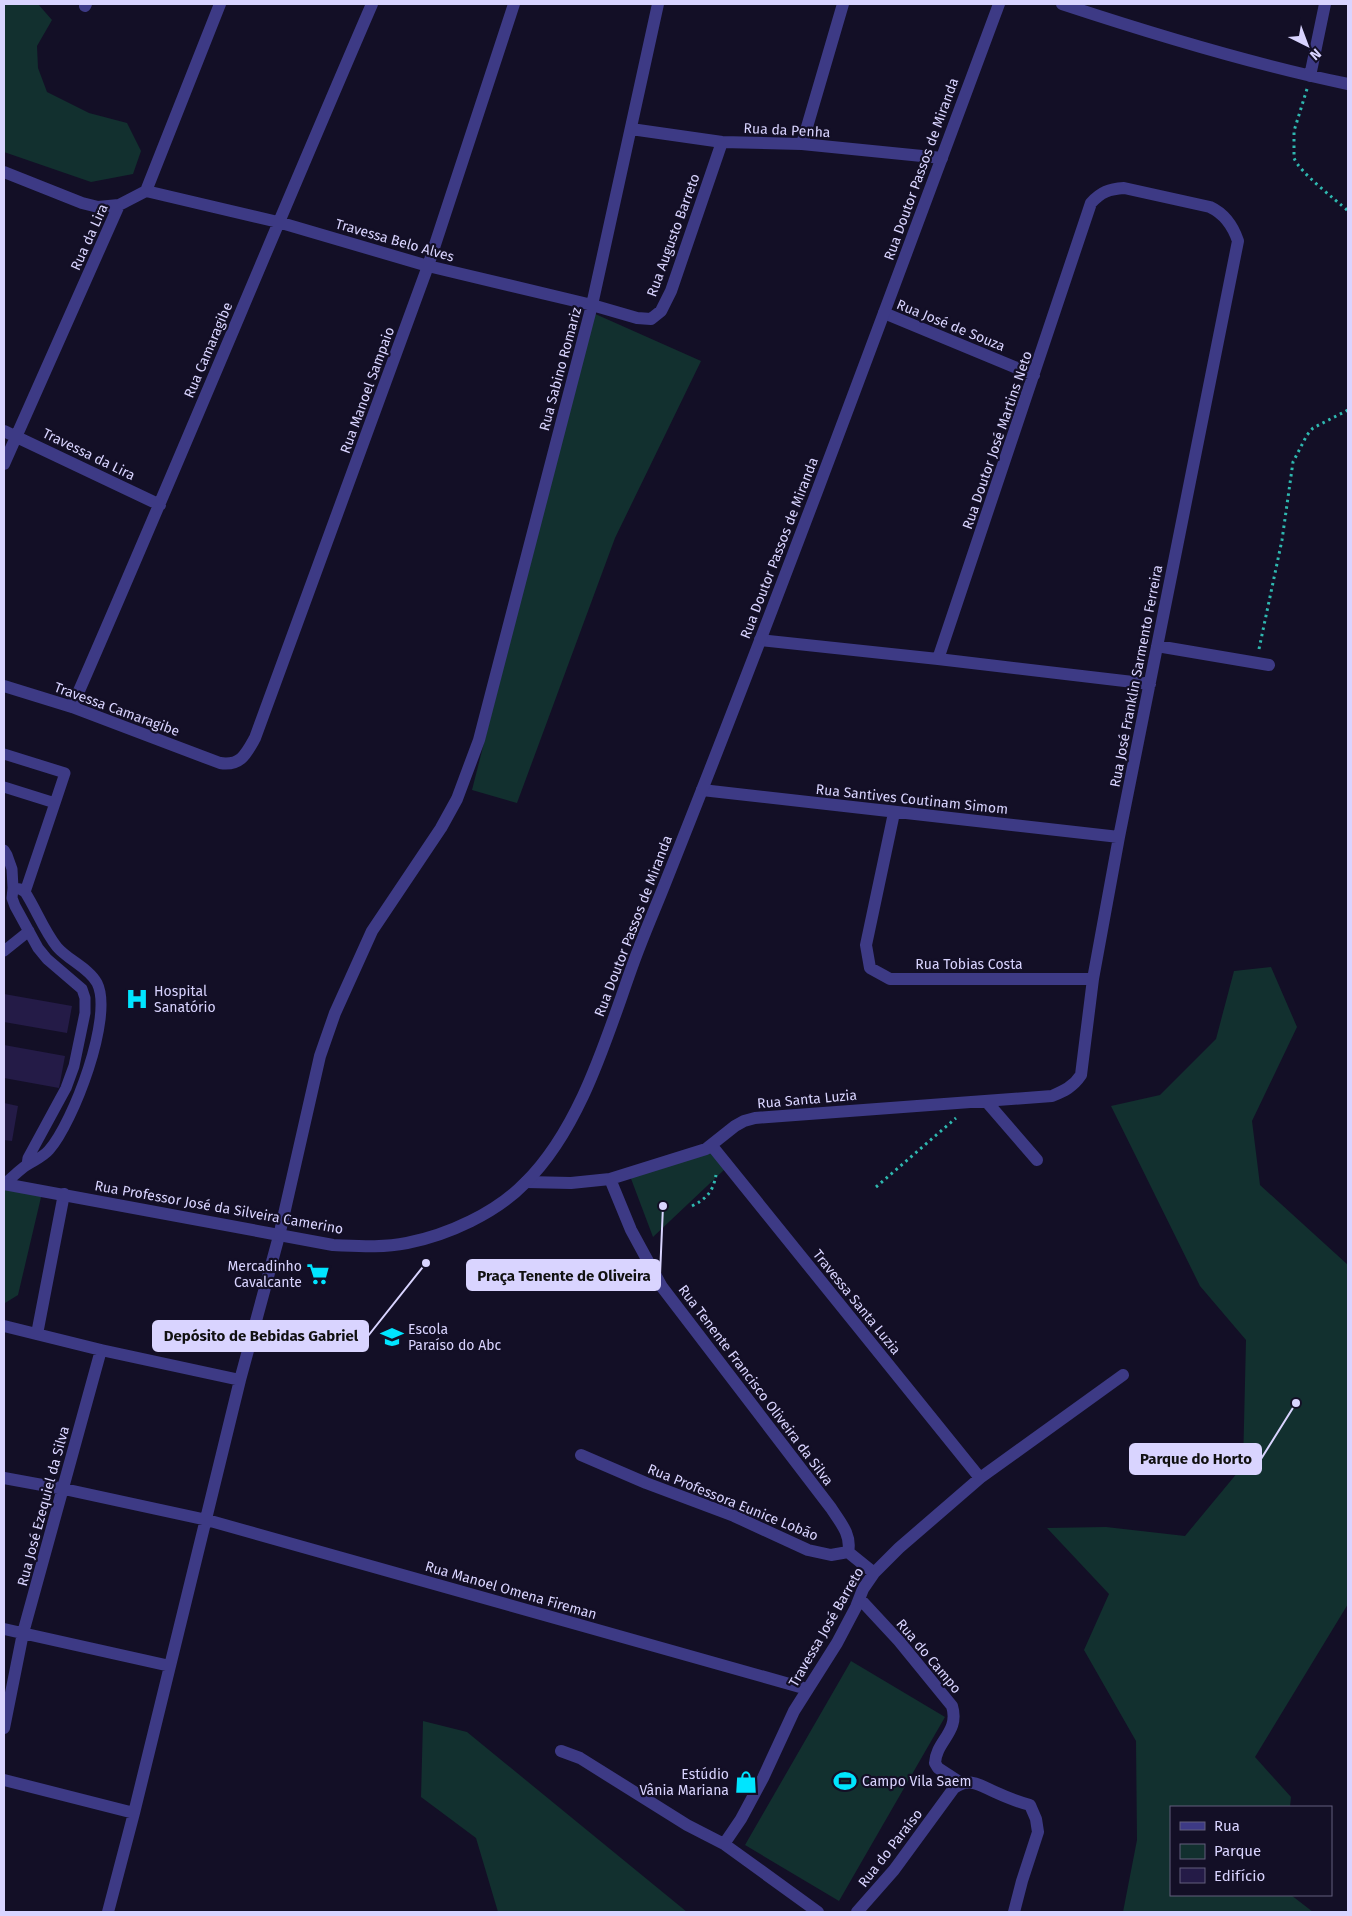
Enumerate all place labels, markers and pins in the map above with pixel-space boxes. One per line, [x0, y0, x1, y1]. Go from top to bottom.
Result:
place label: Hospital Sanatório [154, 983, 216, 1016]
hospital icon: Hospital Sanatório [124, 986, 150, 1012]
place label: Mercadinho Cavalcante [227, 1258, 302, 1291]
callout: Praça Tenente de Oliveira [467, 1260, 660, 1290]
supermarket icon: Mercadinho Cavalcante [305, 1261, 331, 1287]
callout: Depósito de Bebidas Gabriel [153, 1321, 368, 1351]
place label: Escola Paraíso do Abc [408, 1321, 501, 1354]
school or university icon: Escola Paraíso do Abc [379, 1324, 405, 1350]
callout: Parque do Horto [1130, 1444, 1261, 1474]
place label: Estúdio Vânia Mariana [639, 1766, 729, 1799]
sports icon: Campo Vila Saem [832, 1768, 858, 1794]
shop icon: Estúdio Vânia Mariana [733, 1769, 759, 1795]
place label: Campo Vila Saem [862, 1773, 971, 1790]

